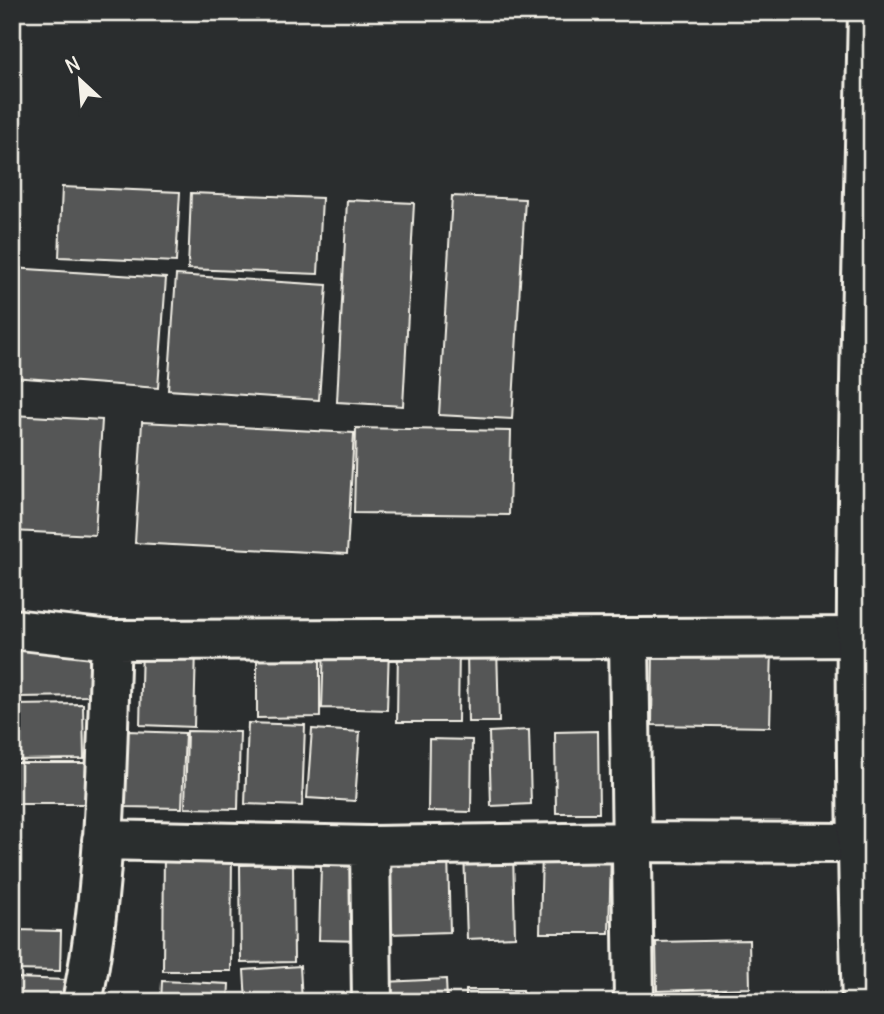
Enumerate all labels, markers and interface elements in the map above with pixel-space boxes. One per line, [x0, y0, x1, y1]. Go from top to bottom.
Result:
north arrow [46, 46, 116, 116]
text: N [61, 51, 84, 78]

